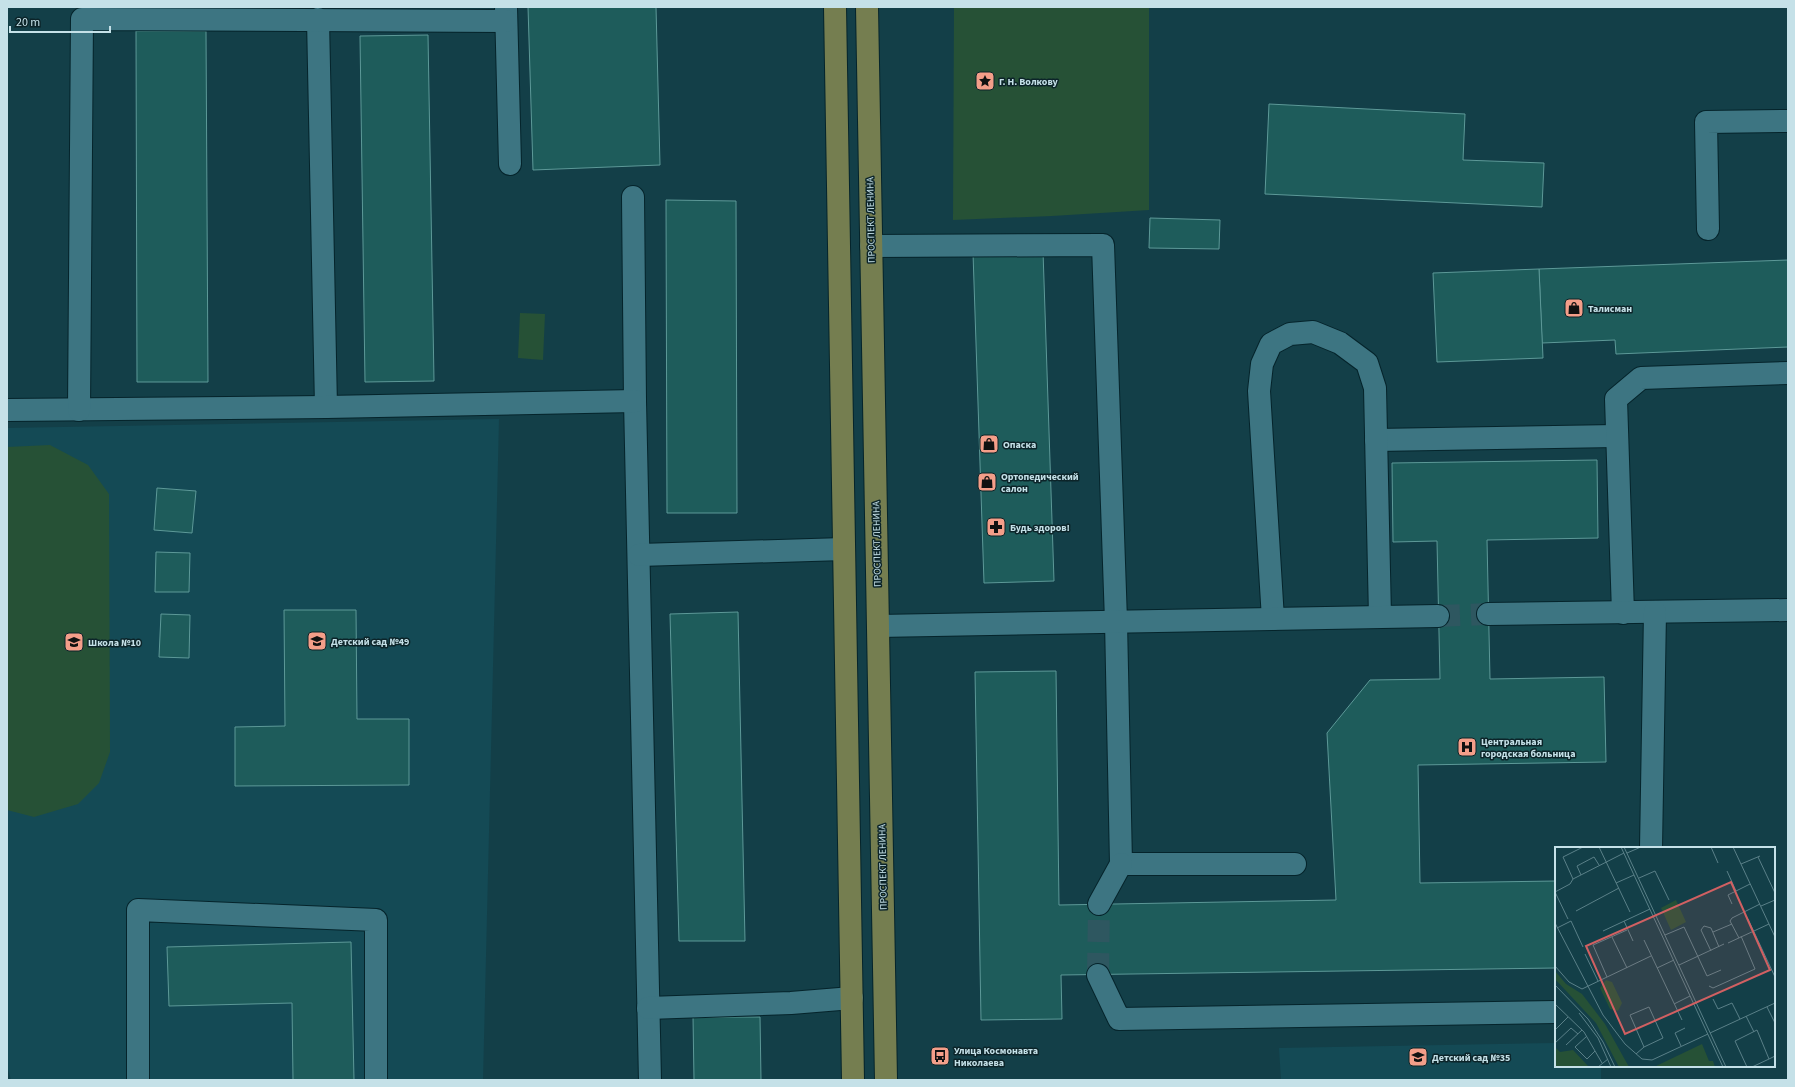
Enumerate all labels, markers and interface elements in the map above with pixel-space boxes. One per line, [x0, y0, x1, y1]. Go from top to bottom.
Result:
scale bar [10, 8, 110, 34]
text: 20 m [16, 14, 40, 31]
place icon: Г. Н. Волкову [974, 70, 996, 92]
place label: Г. Н. Волкову [999, 75, 1059, 89]
street label: ПРОСПЕКТ ЛЕНИНА [863, 176, 879, 263]
shop icon: Талисман [1563, 297, 1585, 319]
place label: Талисман [1588, 302, 1632, 316]
shop icon: Опаска [978, 433, 1000, 455]
place label: Опаска [1003, 438, 1036, 452]
place label: Ортопедический салон [1001, 470, 1079, 496]
shop icon: Ортопедический салон [976, 471, 998, 493]
street label: ПРОСПЕКТ ЛЕНИНА [869, 500, 885, 587]
pharmacy icon: Будь здоров! [985, 516, 1007, 538]
place label: Будь здоров! [1010, 521, 1070, 535]
school or university icon: Детский сад №49 [306, 630, 328, 652]
school or university icon: Школа №10 [63, 631, 85, 653]
place label: Детский сад №49 [331, 635, 409, 649]
place label: Школа №10 [88, 636, 141, 650]
place label: Центральная городская больница [1481, 735, 1575, 761]
hospital icon: Центральная городская больница [1456, 736, 1478, 758]
street label: ПРОСПЕКТ ЛЕНИНА [875, 823, 891, 910]
inset map [1555, 847, 1775, 1067]
place label: Улица Космонавта Николаева [954, 1044, 1038, 1070]
bus stop icon: Улица Космонавта Николаева [929, 1045, 951, 1067]
school or university icon: Детский сад №35 [1407, 1046, 1429, 1068]
place label: Детский сад №35 [1432, 1051, 1510, 1065]

